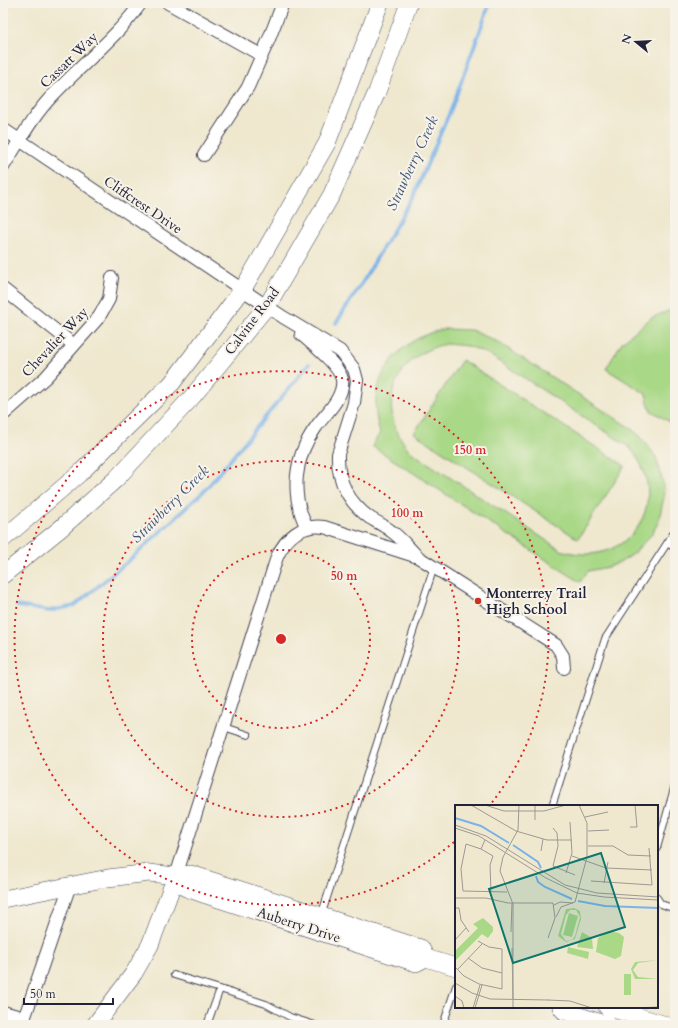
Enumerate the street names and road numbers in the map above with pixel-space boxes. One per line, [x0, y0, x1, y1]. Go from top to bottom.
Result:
street label: Cassatt Way [36, 27, 103, 92]
street label: Cliffcrest Drive [100, 172, 186, 238]
street label: Calvine Road [220, 283, 284, 359]
street label: Chevalier Way [18, 302, 93, 381]
street label: Auberry Drive [255, 903, 343, 947]

